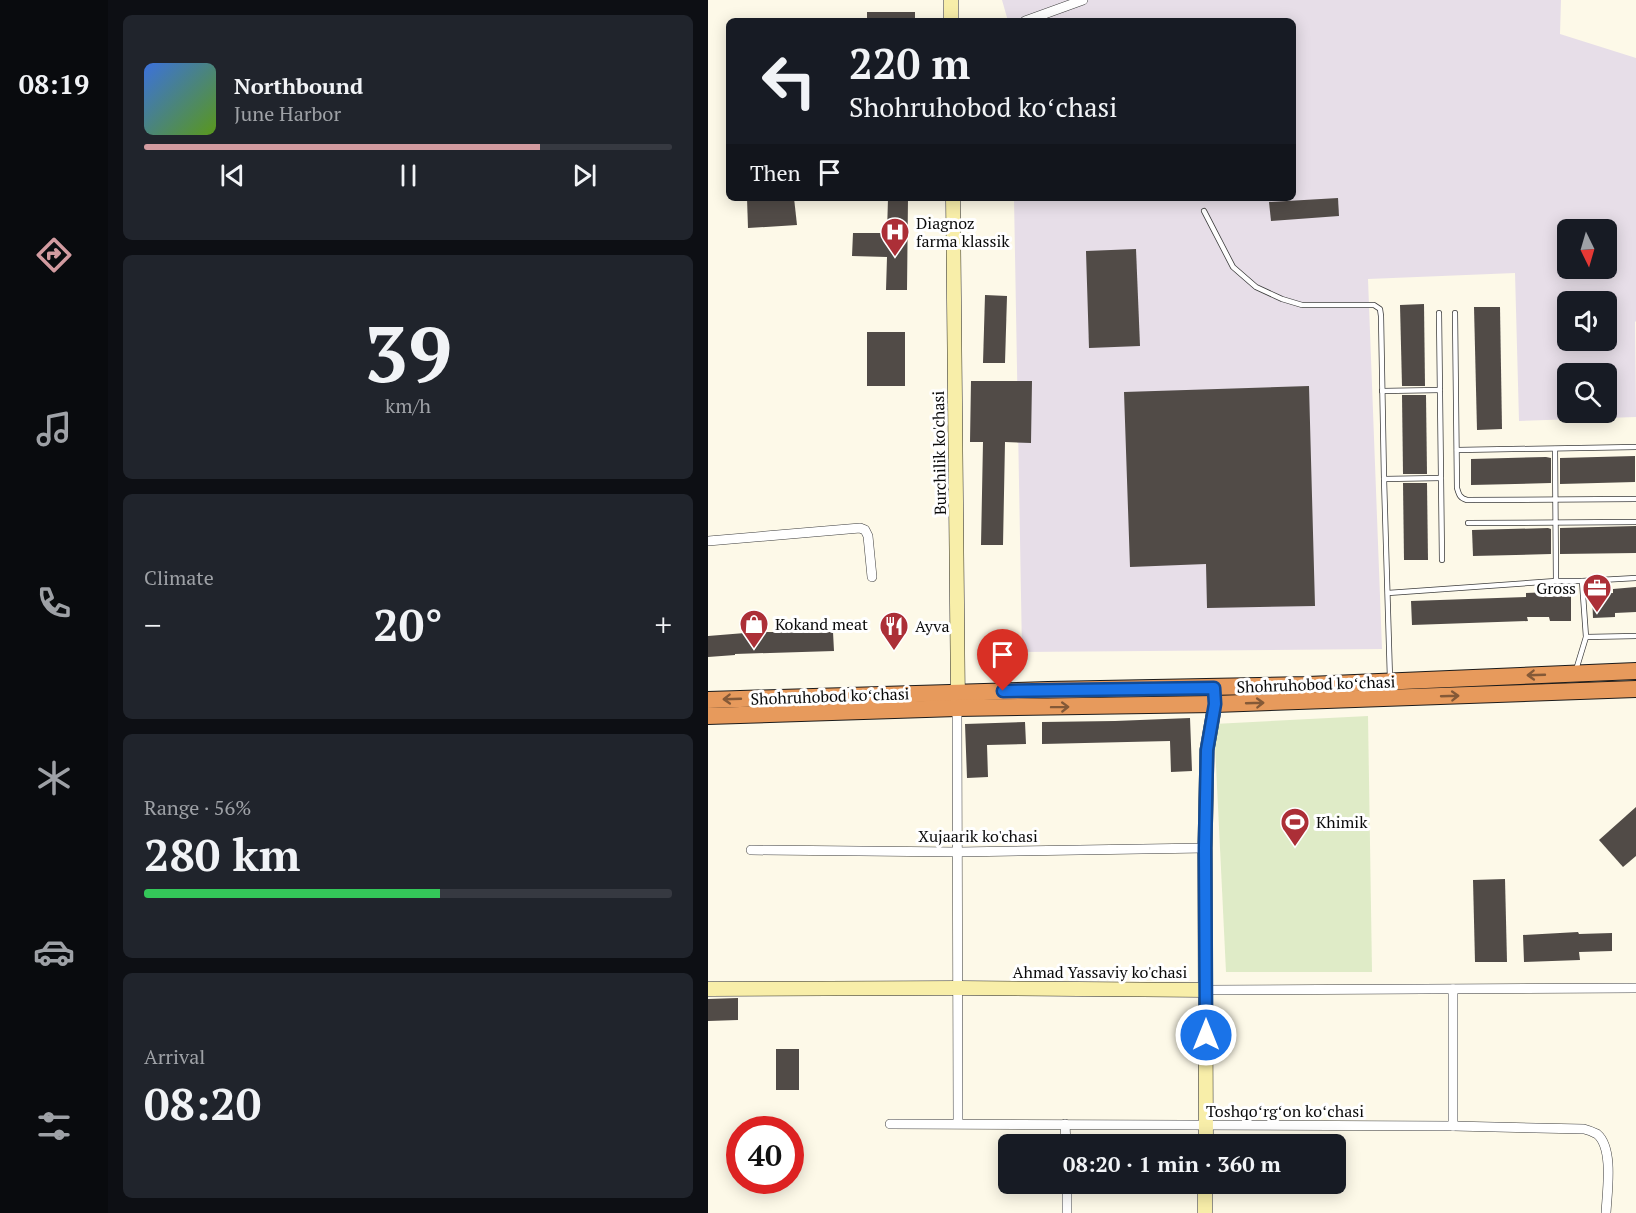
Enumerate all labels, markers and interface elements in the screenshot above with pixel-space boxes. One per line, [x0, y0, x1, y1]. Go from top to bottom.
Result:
text: 220 m [849, 35, 970, 91]
icon: left [750, 42, 828, 120]
text: 08:19 [19, 66, 89, 102]
text: Northbound [234, 71, 363, 100]
text: Shohruhobod koʻchasi [849, 89, 1117, 125]
text: June Harbor [234, 100, 341, 127]
icon: arrive [813, 156, 846, 189]
text: Then [750, 158, 801, 187]
icon: previous [216, 159, 249, 192]
icon: pause [392, 159, 425, 192]
icon: next [568, 159, 601, 192]
place label: Diagnoz farma klassik [916, 212, 1010, 252]
hospital icon: Diagnoz farma klassik [879, 216, 911, 258]
north arrow [1557, 219, 1617, 279]
map controls [1557, 219, 1617, 423]
icon: directions [33, 234, 75, 276]
button: sound [1557, 291, 1617, 351]
text: 39 [364, 301, 452, 404]
button: search [1557, 363, 1617, 423]
street label: Burchilik ko'chasi [927, 390, 951, 515]
text: km/h [385, 392, 431, 419]
icon: music [33, 408, 75, 450]
text: Climate [144, 564, 214, 591]
office icon: Gross [1581, 572, 1613, 614]
place label: Gross [1536, 577, 1576, 599]
icon: phone [33, 582, 75, 624]
text: 20° [373, 594, 443, 654]
text: − [144, 603, 162, 646]
text: + [654, 603, 672, 646]
shop icon: Kokand meat [738, 608, 770, 650]
restaurant icon: Ayva [878, 610, 910, 652]
place label: Kokand meat [775, 613, 868, 635]
place label: Ayva [915, 615, 950, 637]
pin [977, 629, 1028, 691]
icon: arrive [986, 638, 1019, 671]
street label: Shohruhobod koʻchasi [1236, 670, 1396, 698]
one-way arrow [1526, 670, 1546, 681]
street label: Shohruhobod koʻchasi [750, 682, 910, 710]
one-way arrow [1440, 690, 1460, 702]
one-way arrow [723, 694, 742, 705]
one-way arrow [1245, 697, 1265, 708]
one-way arrow [1050, 701, 1070, 712]
icon: climate [33, 757, 75, 799]
text: Range · 56% [144, 794, 251, 821]
sports icon: Khimik [1279, 806, 1311, 848]
place label: Khimik [1316, 811, 1368, 833]
text: 280 km [144, 824, 300, 884]
street label: Xujaarik ko'chasi [918, 825, 1038, 847]
icon: car [33, 931, 75, 973]
street label: Ahmad Yassaviy ko'chasi [1013, 961, 1188, 983]
position arrow [1174, 1003, 1238, 1067]
text: Arrival [144, 1043, 205, 1070]
text: 08:20 [144, 1073, 261, 1133]
street label: Toshqoʻrgʻon koʻchasi [1206, 1100, 1364, 1122]
icon: filters [33, 1105, 75, 1147]
speed limit sign: 40 [726, 1116, 804, 1194]
text: 08:20 · 1 min · 360 m [1063, 1149, 1281, 1178]

